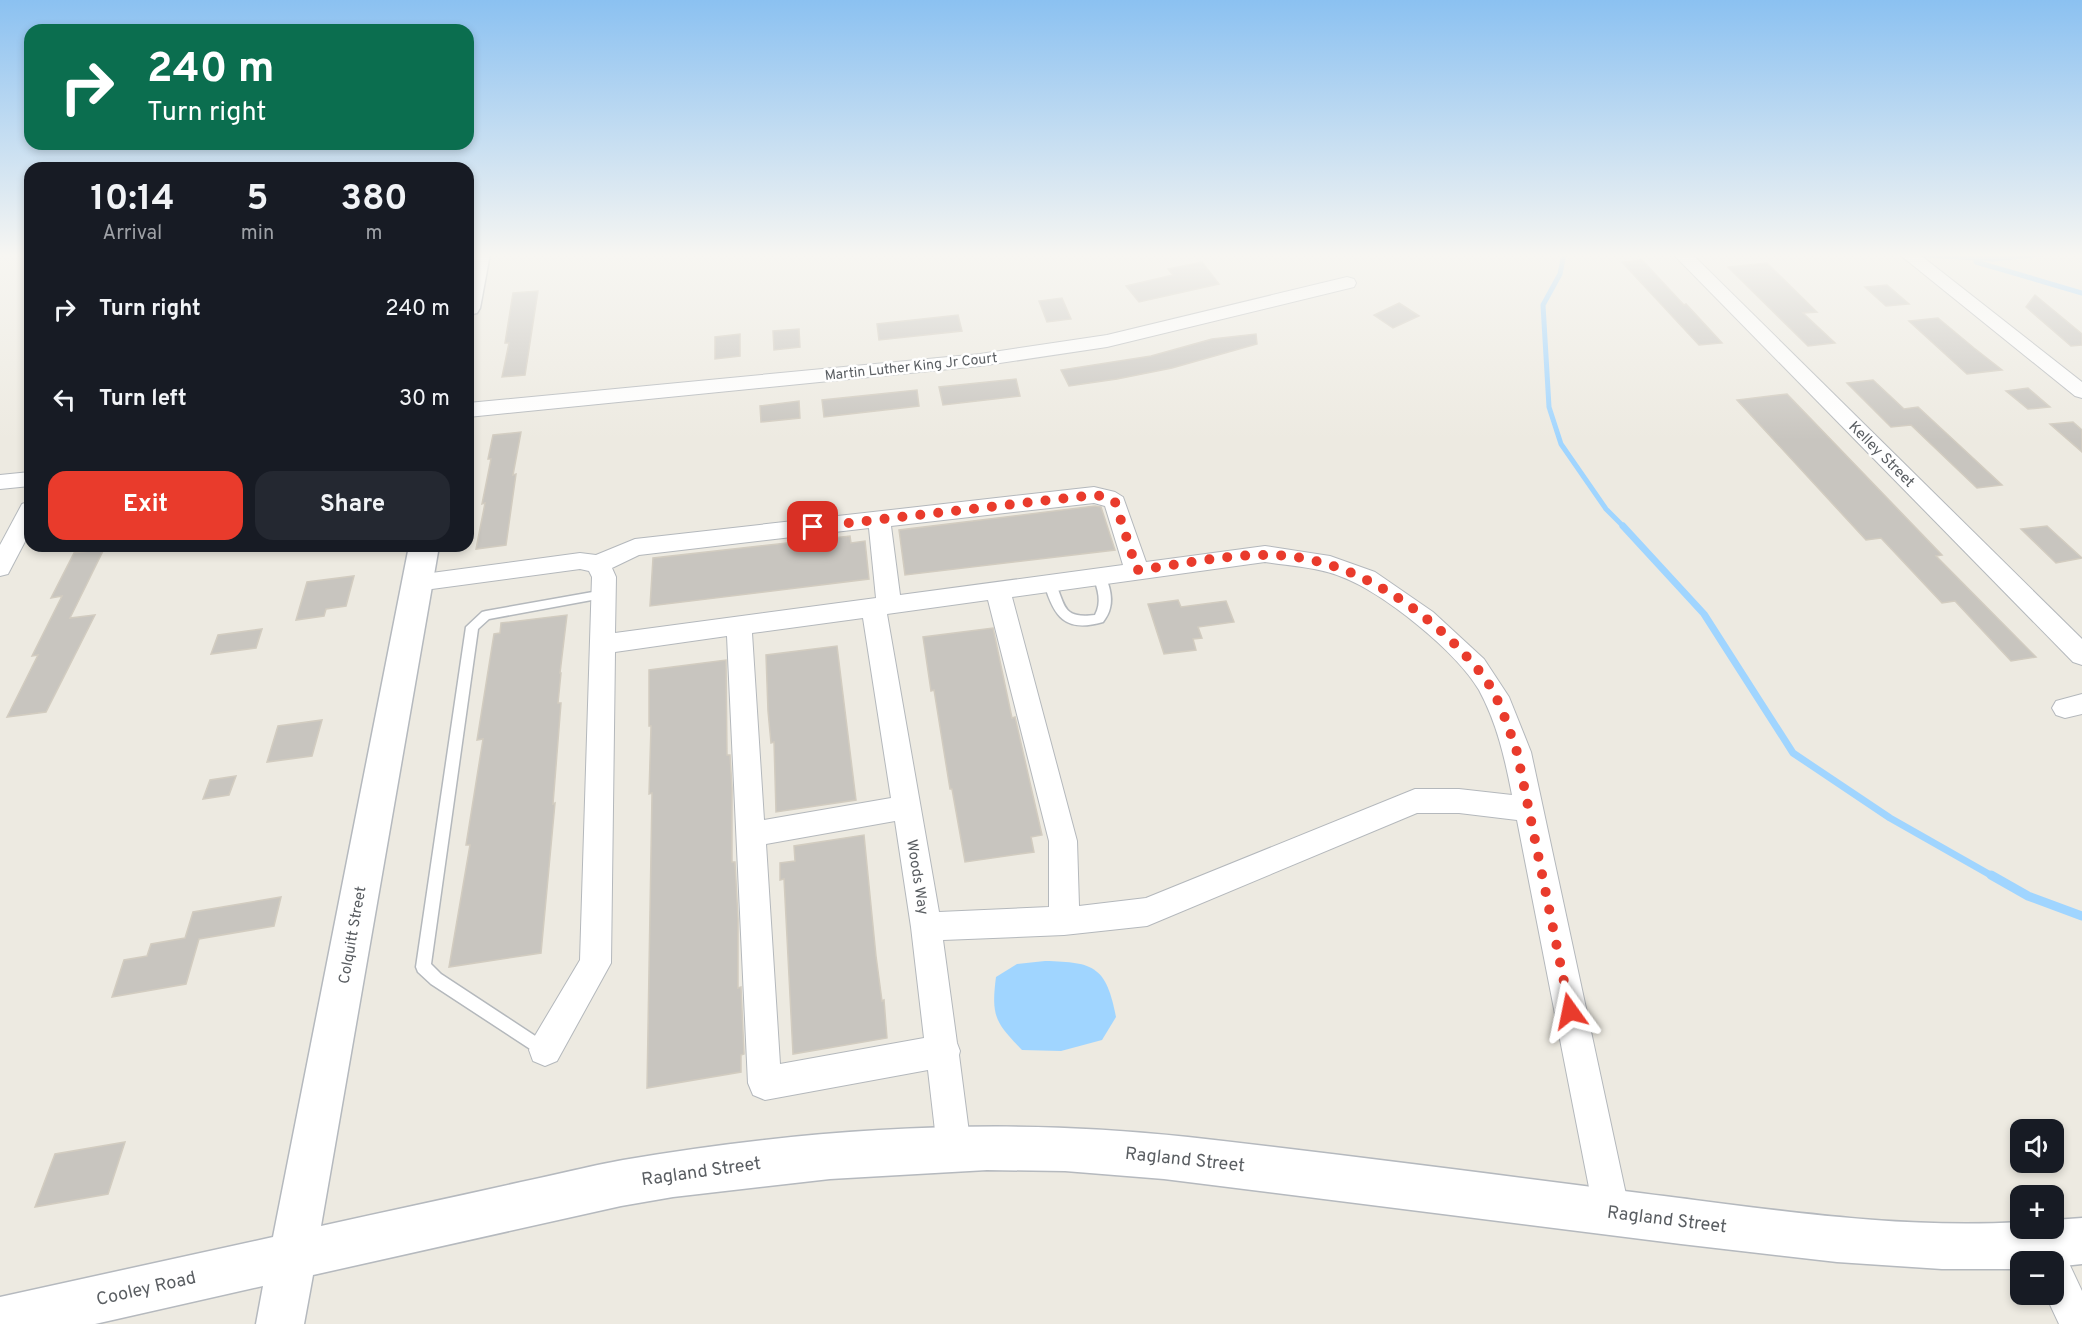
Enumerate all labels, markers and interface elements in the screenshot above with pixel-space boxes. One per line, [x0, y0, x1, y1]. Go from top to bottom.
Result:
text: 240 m [147, 44, 275, 97]
icon: right [48, 48, 126, 126]
text: Turn right [147, 96, 266, 130]
text: 10:14 [90, 177, 175, 223]
text: 5 [247, 177, 269, 223]
text: 380 [340, 177, 408, 223]
text: Arrival [103, 221, 162, 247]
text: min [241, 221, 274, 247]
text: m [366, 221, 383, 247]
icon: right [48, 293, 81, 326]
text: Turn right [99, 296, 201, 323]
text: 240 m [385, 296, 450, 323]
street label: Martin Luther King Jr Court [824, 350, 998, 385]
icon: left [48, 383, 81, 416]
text: Turn left [99, 386, 187, 413]
text: 30 m [399, 386, 450, 413]
street label: Kelley Street [1844, 418, 1918, 492]
button: Exit [48, 471, 243, 540]
button: Share [255, 471, 450, 540]
pin [787, 501, 838, 552]
icon: arrive [796, 510, 829, 543]
street label: Woods Way [901, 838, 932, 916]
street label: Colquitt Street [336, 885, 371, 986]
position arrow [1538, 979, 1602, 1043]
map controls [2010, 1119, 2064, 1305]
button: sound [2010, 1119, 2064, 1173]
street label: Ragland Street [1124, 1143, 1246, 1178]
street label: Ragland Street [640, 1153, 762, 1192]
button: + [2010, 1185, 2064, 1239]
street label: Ragland Street [1606, 1202, 1728, 1239]
button: − [2010, 1251, 2064, 1305]
street label: Cooley Road [94, 1267, 198, 1312]

